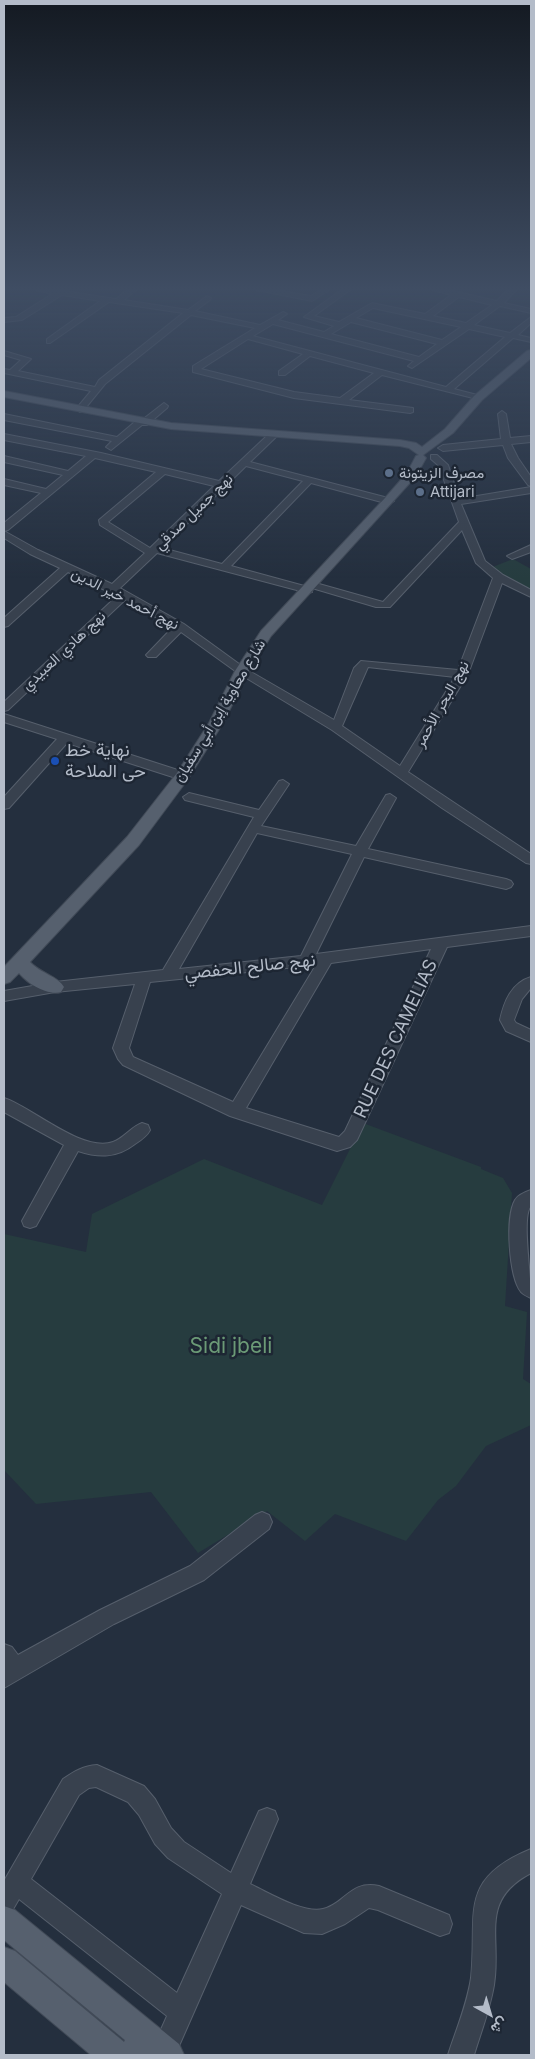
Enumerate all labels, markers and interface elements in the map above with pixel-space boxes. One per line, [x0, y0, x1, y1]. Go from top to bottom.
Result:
place label: مصرف الزيتونة [399, 464, 484, 482]
marker: مصرف الزيتونة [383, 467, 395, 479]
street label: نهج جميل صدقي [151, 470, 237, 554]
place label: Attijari [430, 483, 475, 501]
marker: Attijari [414, 486, 426, 498]
street label: نهج أحمد خير الدين [68, 564, 182, 634]
street label: نهج هادي العبيدي [18, 608, 110, 694]
street label: شارع معاوية إبن أبي سفيان [170, 636, 270, 786]
street label: نهج البحر الأحمر [411, 658, 473, 750]
place label: نهاية خط حى الملاحة [65, 740, 146, 782]
marker: نهاية خط حى الملاحة [49, 755, 61, 767]
street label: نهج صالح الحفصي [183, 949, 317, 985]
street label: RUE DES CAMELIAS [350, 956, 442, 1122]
park label: Sidi jbeli [190, 1334, 272, 1360]
north arrow [465, 1989, 515, 2039]
text: ش [488, 2014, 512, 2038]

